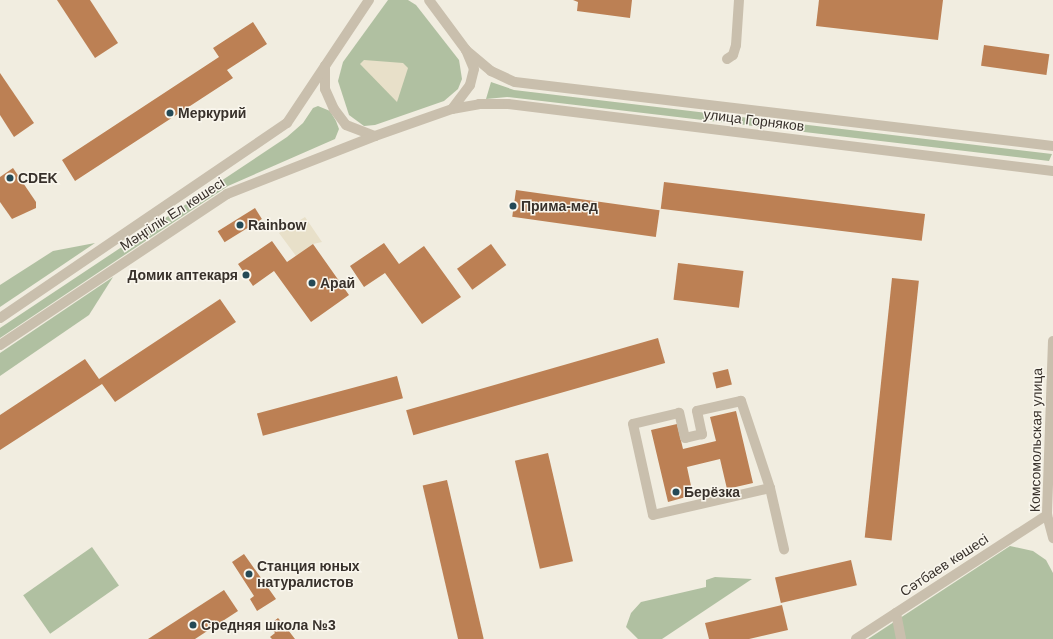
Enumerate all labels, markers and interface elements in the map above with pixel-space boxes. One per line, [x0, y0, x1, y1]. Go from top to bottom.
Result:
place label: Меркурий [178, 105, 246, 121]
street label: улица Горняков [703, 105, 805, 135]
marker: Меркурий [165, 108, 175, 118]
place label: CDEK [18, 170, 58, 186]
marker: CDEK [5, 173, 15, 183]
street label: Мәңгілік Ел көшесі [117, 174, 227, 254]
place label: Прима-мед [521, 198, 598, 214]
marker: Прима-мед [508, 201, 518, 211]
place label: Rainbow [248, 217, 306, 233]
marker: Rainbow [235, 220, 245, 230]
place label: Домик аптекаря [127, 267, 238, 283]
marker: Домик аптекаря [241, 270, 251, 280]
place label: Арай [320, 275, 355, 291]
marker: Арай [307, 278, 317, 288]
street label: Комсомольская улица [1026, 368, 1046, 512]
place label: Берёзка [684, 484, 740, 500]
marker: Берёзка [671, 487, 681, 497]
street label: Сәтбаев көшесі [897, 530, 991, 600]
place label: Станция юных натуралистов [257, 558, 360, 590]
marker: Станция юных натуралистов [244, 569, 254, 579]
place label: Средняя школа №3 [201, 617, 336, 633]
marker: Средняя школа №3 [188, 620, 198, 630]

